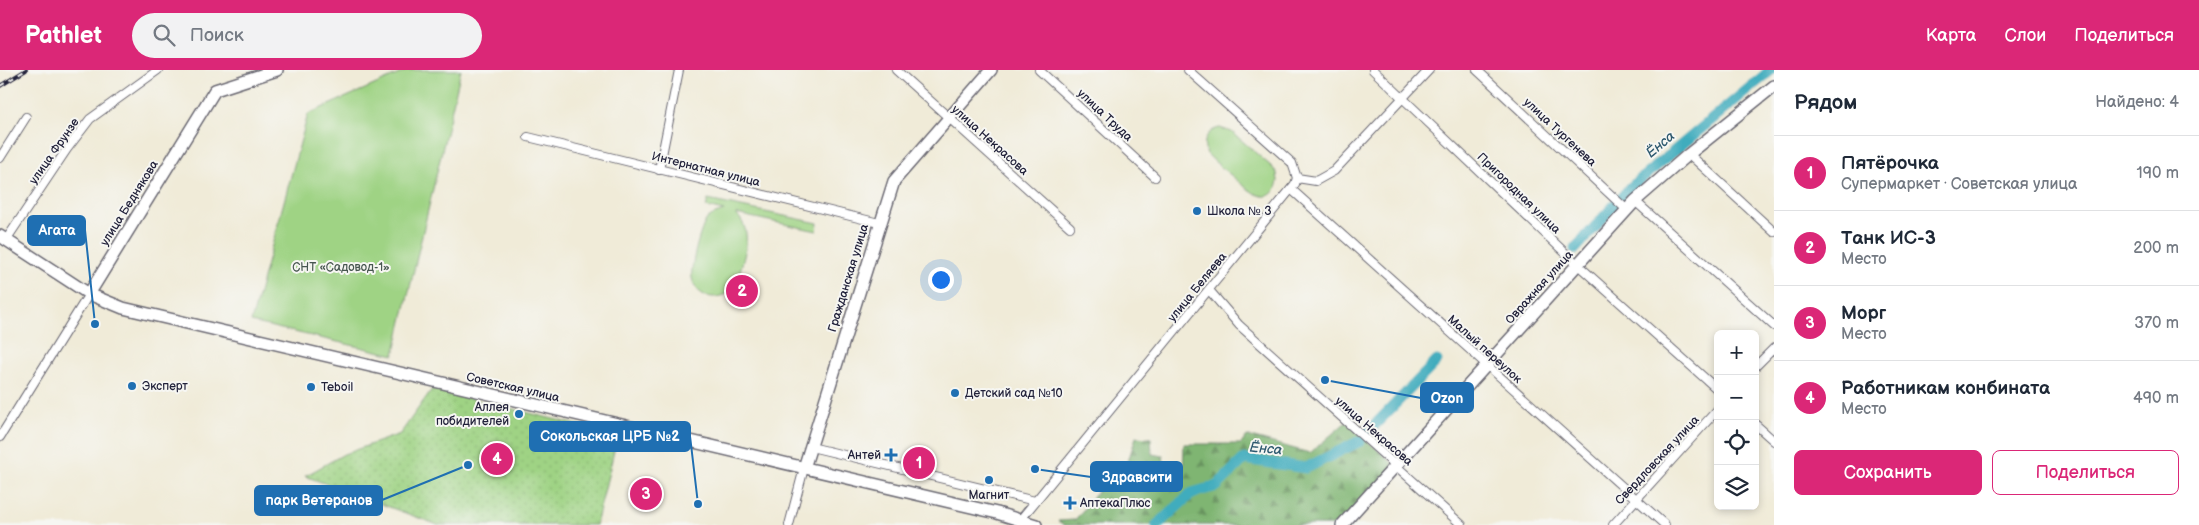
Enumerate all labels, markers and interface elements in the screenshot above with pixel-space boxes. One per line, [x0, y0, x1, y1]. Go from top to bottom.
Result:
search box [132, 13, 482, 58]
text: Pathlet [25, 21, 102, 50]
icon: search [150, 21, 178, 49]
text: Поиск [190, 24, 244, 47]
text: Карта [1926, 25, 1976, 46]
text: Слои [2004, 25, 2046, 46]
text: Поделиться [2074, 25, 2174, 46]
street label: улица Труда [1074, 86, 1135, 145]
text: Рядом [1794, 90, 1857, 115]
text: Найдено: 4 [2095, 93, 2179, 112]
street label: улица Тургенева [1520, 95, 1599, 170]
street label: улица Некрасова [948, 102, 1031, 179]
street label: улица Фрунзе [26, 115, 83, 187]
water label: Ёнса [1642, 127, 1678, 161]
street label: Интернатная улица [650, 149, 762, 190]
street label: Пригородная улица [1474, 150, 1563, 237]
text: Пятёрочка [1841, 152, 1939, 175]
street label: улица Беднякова [97, 158, 162, 249]
text: 1 [1807, 164, 1813, 183]
text: 190 m [2137, 164, 2179, 183]
text: Супермаркет · Советская улица [1841, 175, 2077, 194]
place label: Школа № 3 [1207, 204, 1272, 219]
marker: Школа № 3 [1191, 205, 1203, 217]
callout: Агата [28, 216, 85, 245]
text: Агата [38, 222, 76, 239]
street label: Гражданская улица [825, 222, 872, 334]
text: Танк ИС-3 [1841, 227, 1936, 250]
text: 2 [1805, 239, 1815, 258]
text: 200 m [2133, 239, 2179, 258]
street label: Овражная улица [1502, 247, 1576, 327]
street label: улица Беляева [1165, 250, 1230, 325]
text: Место [1841, 250, 1887, 269]
park label: СНТ «Садовод-1» [292, 260, 390, 275]
your location [928, 267, 954, 293]
pin: 2 [726, 272, 758, 310]
text: Морг [1841, 302, 1886, 325]
street label: Малый переулок [1444, 312, 1525, 387]
text: 3 [1805, 314, 1815, 333]
text: 370 m [2134, 314, 2179, 333]
text: Место [1841, 325, 1887, 344]
map controls [1714, 330, 1759, 510]
button: + [1714, 330, 1759, 375]
street label: Советская улица [465, 369, 561, 405]
button: − [1714, 375, 1759, 420]
text: Работникам конбината [1841, 377, 2050, 400]
place label: Эксперт [142, 379, 188, 394]
marker: Эксперт [126, 380, 138, 392]
place label: Teboil [321, 380, 353, 395]
marker: Teboil [305, 381, 317, 393]
callout: Ozon [1421, 383, 1473, 412]
place label: Детский сад №10 [965, 386, 1063, 401]
marker: Детский сад №10 [949, 387, 961, 399]
text: 4 [1805, 389, 1815, 408]
text: 490 m [2133, 389, 2179, 408]
text: Ozon [1431, 390, 1463, 407]
street label: улица Некрасова [1332, 394, 1416, 469]
place label: Аллея побидителей [436, 400, 509, 429]
text: Место [1841, 400, 1887, 419]
marker: Аллея побидителей [513, 408, 525, 420]
street label: Свердловская улица [1612, 413, 1703, 508]
button: locate [1714, 420, 1759, 465]
callout: Сокольская ЦРБ №2 [530, 422, 690, 451]
text: Сокольская ЦРБ №2 [540, 428, 680, 445]
water label: Ёнса [1249, 439, 1283, 458]
pin: 4 [481, 440, 513, 478]
pin: 1 [903, 444, 935, 482]
place label: Антей [847, 448, 881, 463]
marker: Антей [885, 449, 897, 461]
button: Сохранить [1794, 450, 1982, 495]
button: Поделиться [1992, 450, 2179, 495]
callout: Здравсити [1091, 462, 1182, 491]
button: layers [1714, 465, 1759, 510]
text: Здравсити [1102, 469, 1172, 486]
marker: Магнит [983, 474, 995, 486]
pin: 3 [630, 475, 662, 513]
callout: парк Ветеранов [255, 486, 382, 515]
place label: Магнит [969, 488, 1010, 503]
text: парк Ветеранов [266, 492, 373, 509]
place label: АптекаПлюс [1079, 496, 1151, 511]
marker: АптекаПлюс [1064, 497, 1076, 509]

